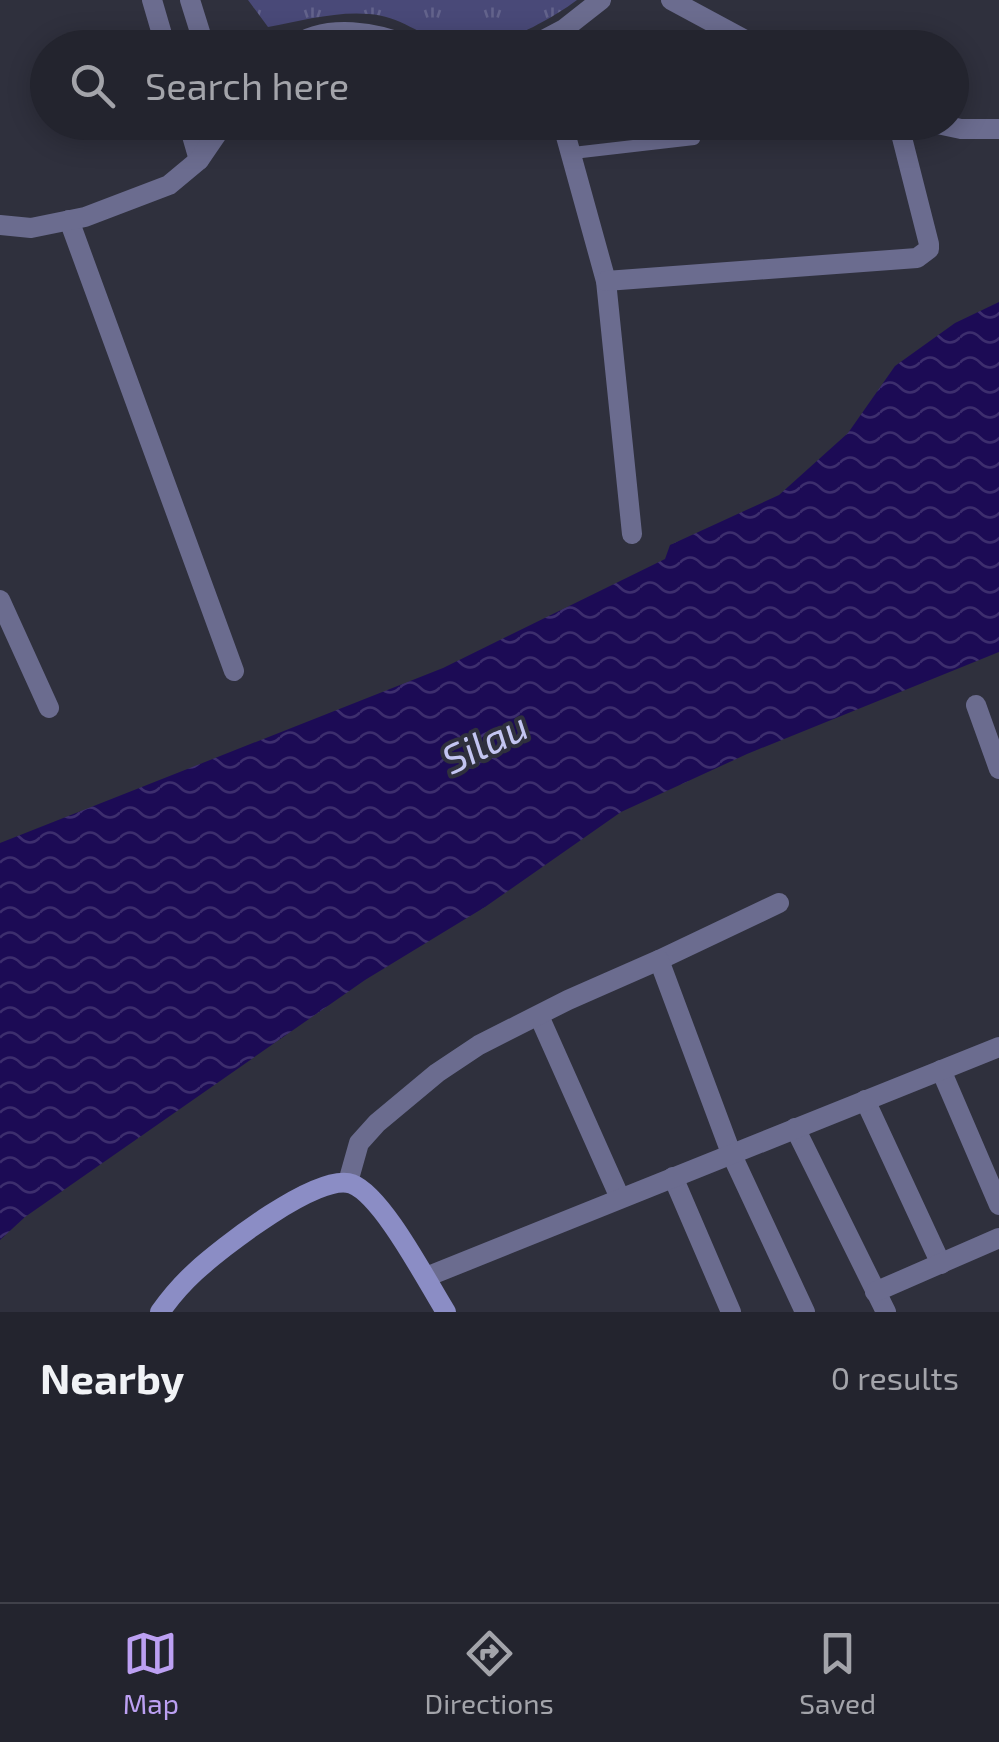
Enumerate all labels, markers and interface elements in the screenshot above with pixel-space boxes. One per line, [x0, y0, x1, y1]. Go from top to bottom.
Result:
search box [30, 30, 969, 140]
icon: search [65, 58, 120, 113]
text: Search here [145, 62, 349, 108]
water label: Silau [433, 700, 535, 782]
text: Nearby [40, 1352, 184, 1402]
text: 0 results [831, 1358, 959, 1396]
tab: Map [123, 1626, 179, 1720]
tab: Directions [425, 1626, 554, 1720]
tab: Saved [799, 1626, 876, 1720]

